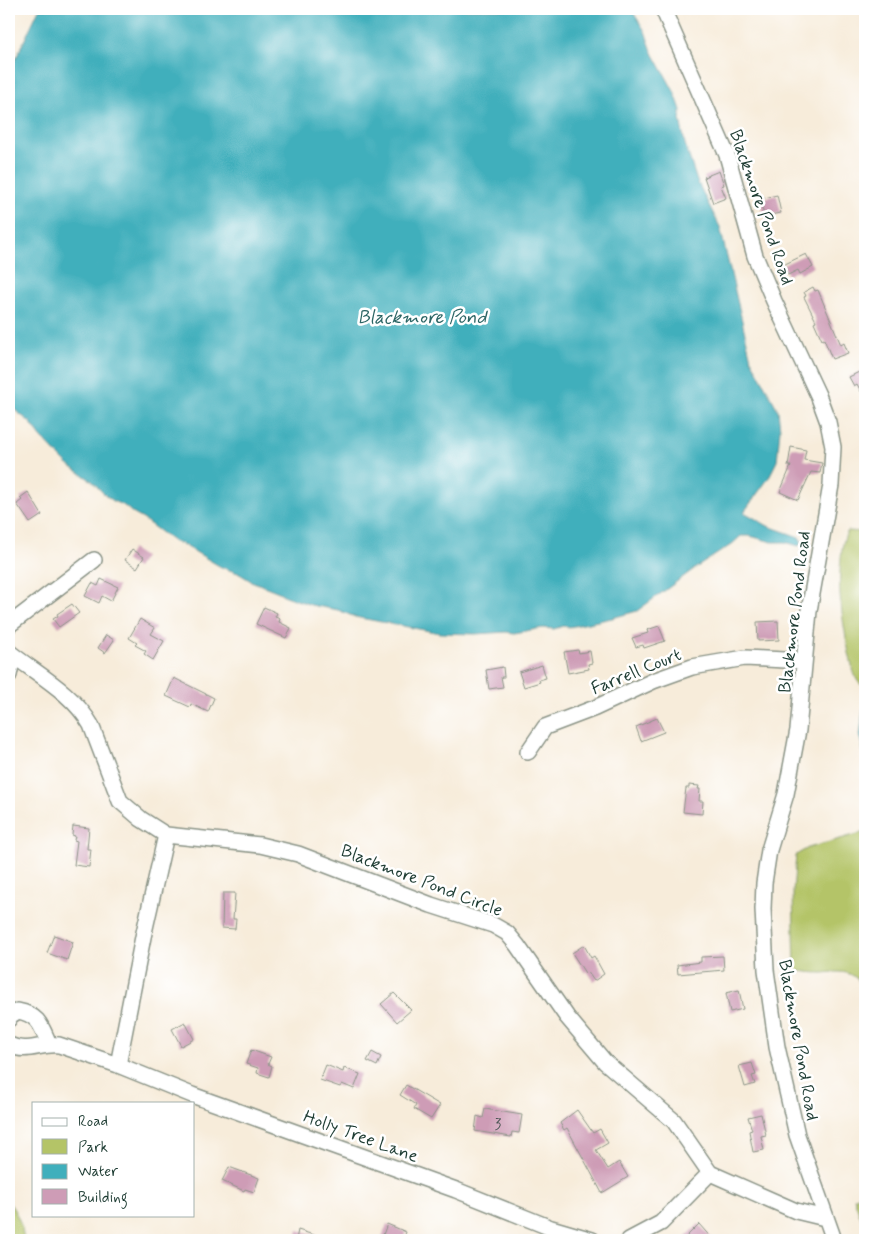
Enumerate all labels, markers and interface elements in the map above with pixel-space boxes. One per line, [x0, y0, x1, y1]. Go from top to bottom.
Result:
street label: Blackmore Pond Road [723, 126, 799, 288]
water label: Blackmore Pond [358, 305, 489, 330]
street label: Blackmore Pond Road [773, 530, 817, 694]
street label: Farrell Court [588, 643, 685, 701]
street label: Blackmore Pond Circle [337, 839, 506, 923]
street label: Blackmore Pond Road [772, 958, 824, 1123]
legend [32, 1102, 195, 1216]
street label: Holly Tree Lane [300, 1105, 422, 1169]
text: Road [78, 1112, 108, 1132]
house number: 3 [495, 1115, 502, 1135]
text: Park [78, 1138, 108, 1158]
text: Water [78, 1162, 118, 1182]
text: Building [78, 1188, 128, 1209]

